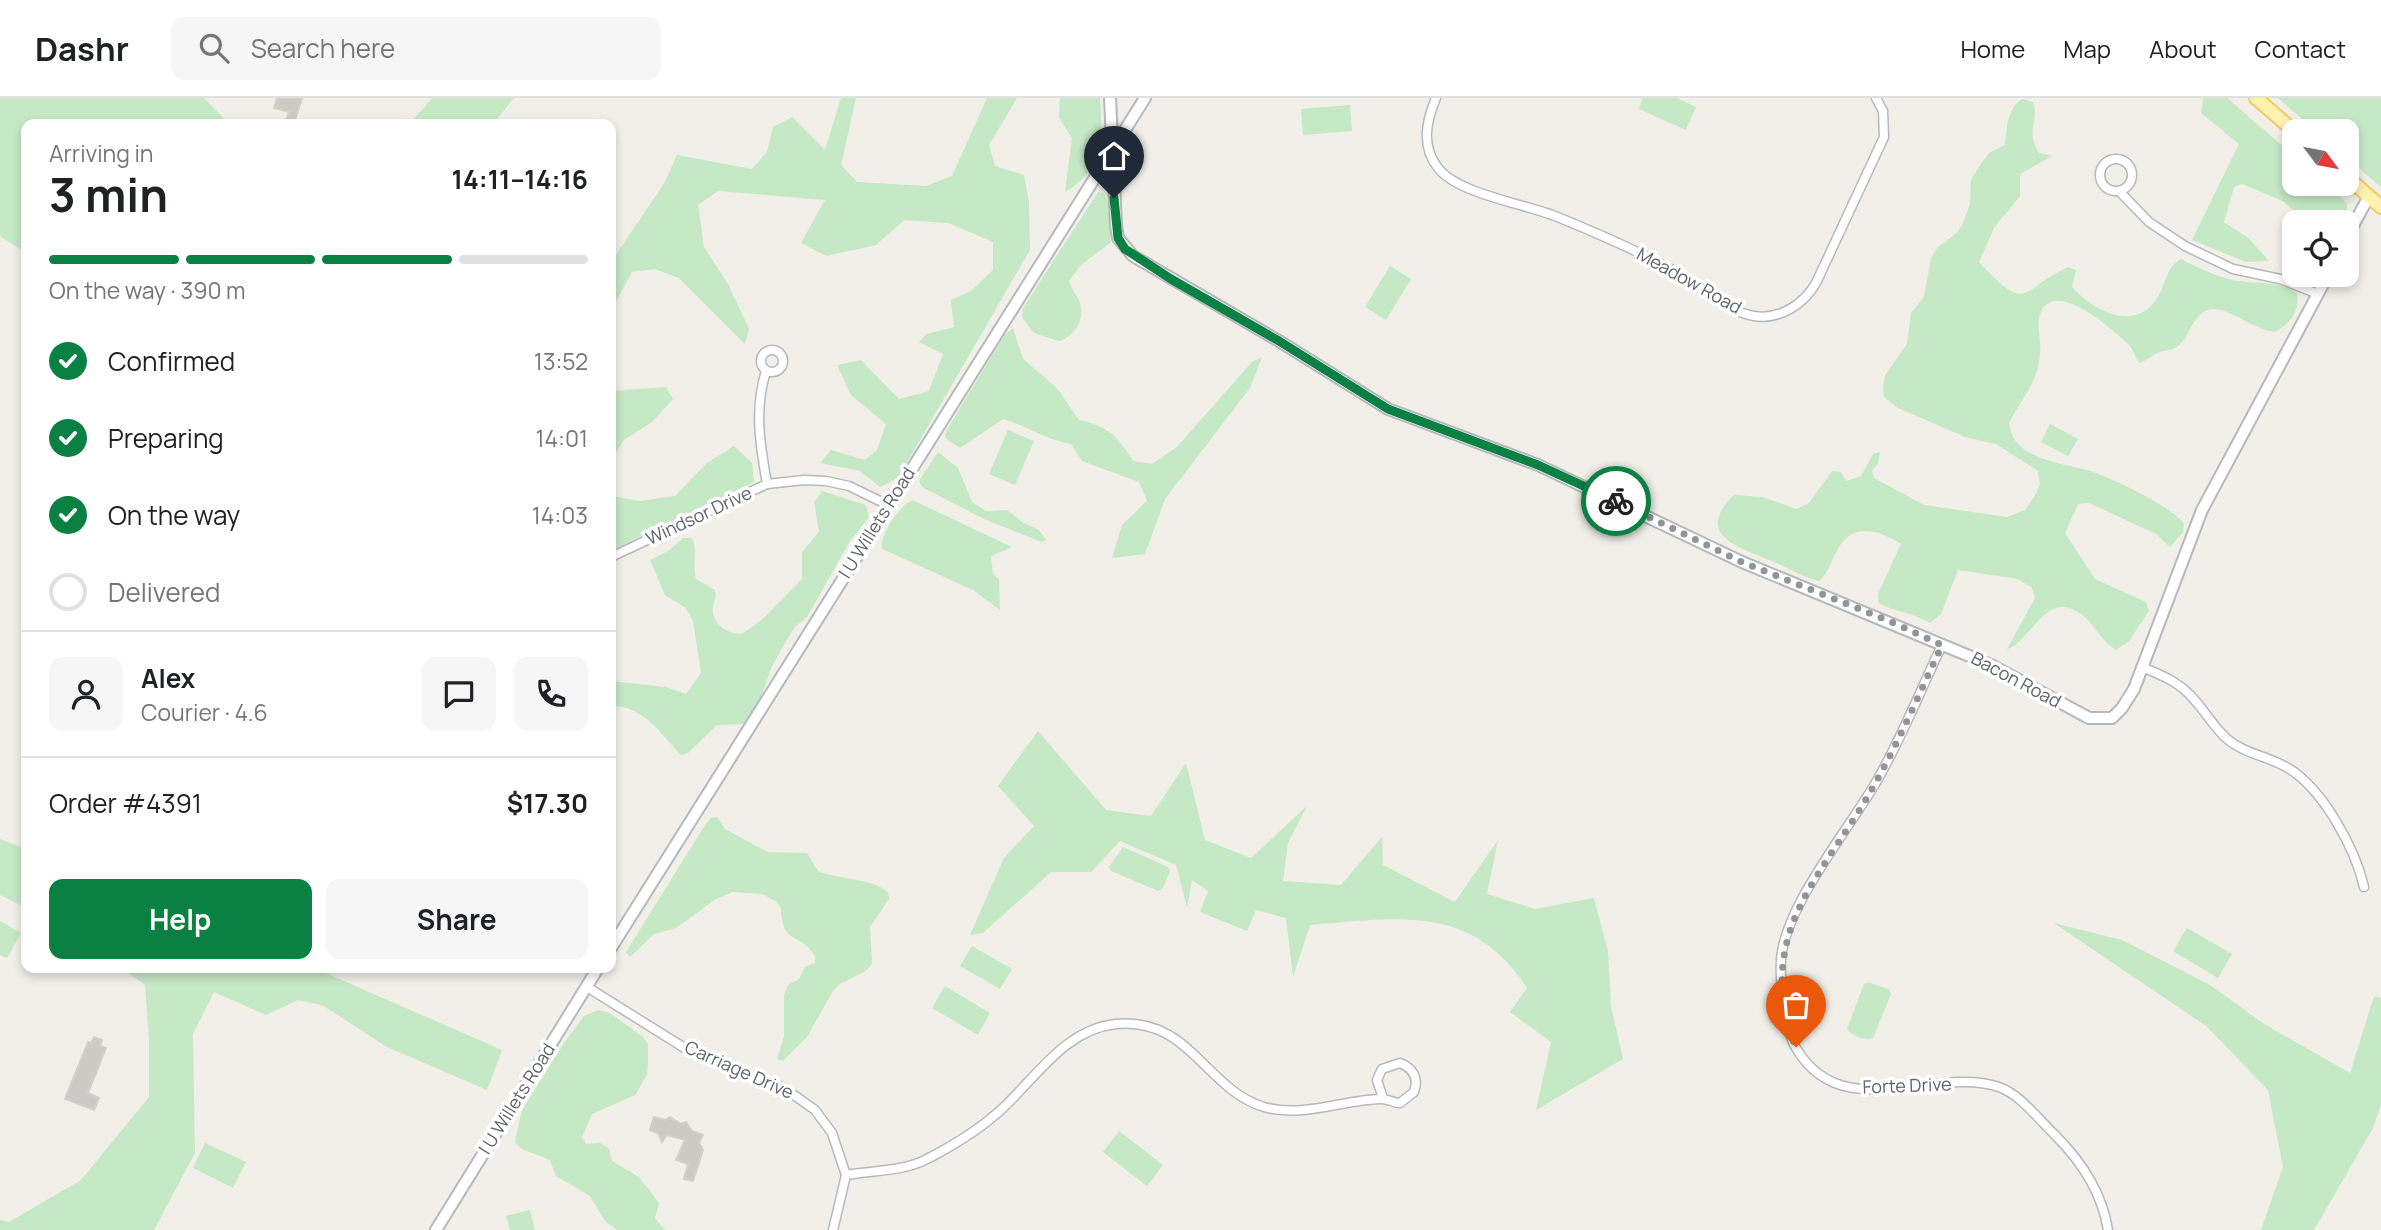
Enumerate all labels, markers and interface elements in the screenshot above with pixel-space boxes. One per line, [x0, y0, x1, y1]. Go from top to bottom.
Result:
search box [171, 17, 661, 80]
text: Dashr [35, 26, 129, 71]
icon: search [195, 29, 233, 67]
text: Search here [251, 30, 395, 66]
text: Home [1960, 32, 2025, 65]
text: Map [2063, 32, 2111, 65]
text: About [2149, 32, 2217, 65]
text: Contact [2255, 32, 2346, 65]
north arrow [2282, 119, 2359, 196]
map controls [2282, 119, 2359, 287]
pin [1084, 126, 1144, 198]
text: Arriving in [49, 137, 154, 169]
icon: home [1095, 137, 1133, 175]
text: 14:11–14:16 [452, 161, 588, 197]
text: 3 min [49, 163, 168, 226]
button: locate [2282, 210, 2359, 287]
street label: Meadow Road [1633, 241, 1746, 319]
text: On the way · 390 m [49, 274, 246, 306]
icon: check [49, 342, 87, 380]
text: Confirmed [108, 343, 235, 379]
text: 13:52 [534, 345, 588, 377]
icon: check [49, 419, 87, 457]
text: Preparing [108, 420, 224, 456]
text: 14:01 [536, 422, 588, 454]
street label: I U Willets Road [832, 462, 920, 583]
courier [1581, 466, 1651, 536]
street label: Windsor Drive [642, 480, 755, 550]
icon: bike [1597, 482, 1635, 520]
icon: check [49, 496, 87, 534]
text: On the way [108, 497, 240, 533]
text: 14:03 [532, 499, 588, 531]
text: Delivered [108, 574, 220, 610]
street label: Bacon Road [1967, 645, 2066, 713]
button: person [49, 657, 123, 731]
button: chat [422, 657, 496, 731]
button: phone [514, 657, 588, 731]
text: Alex [141, 660, 195, 696]
text: Courier · 4.6 [141, 696, 268, 728]
text: Order #4391 [49, 785, 202, 821]
text: $17.30 [507, 785, 588, 821]
button: Help [49, 879, 312, 959]
button: Share [326, 879, 588, 959]
pin [1766, 975, 1826, 1047]
icon: bag [1777, 986, 1815, 1024]
street label: Carriage Drive [681, 1034, 798, 1104]
street label: I U Willets Road [472, 1038, 560, 1159]
street label: Forte Drive [1862, 1071, 1952, 1099]

